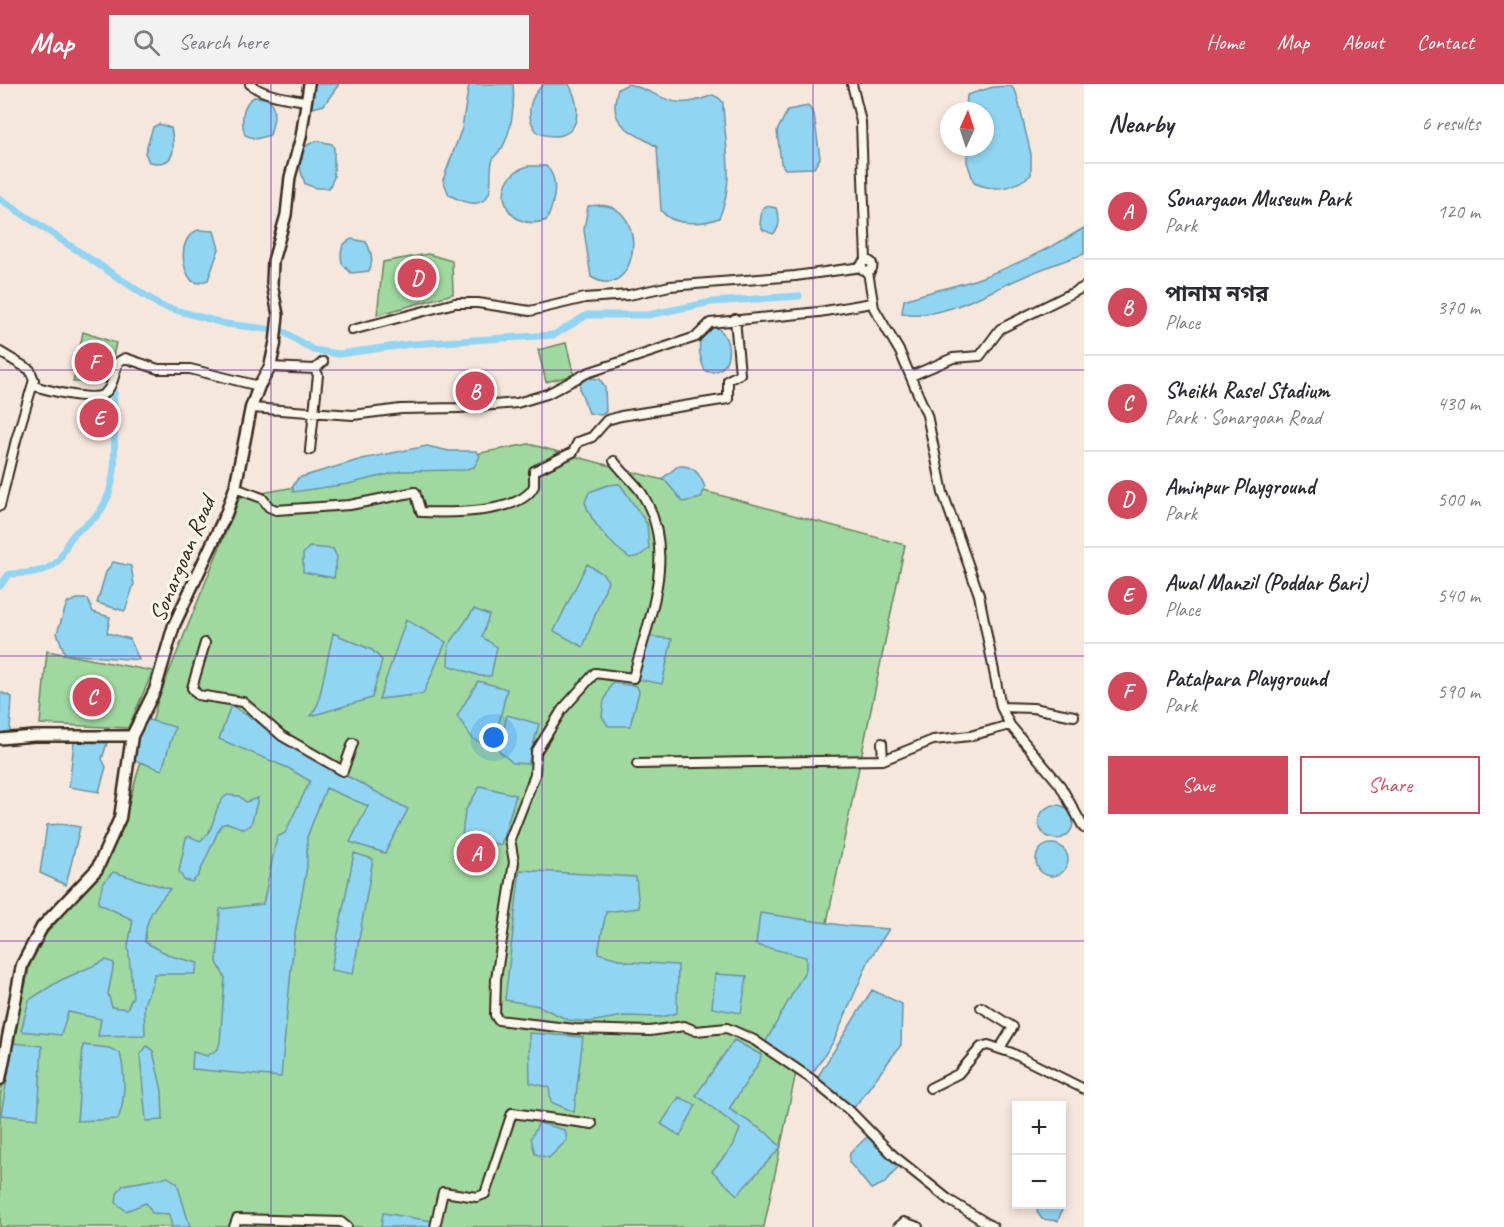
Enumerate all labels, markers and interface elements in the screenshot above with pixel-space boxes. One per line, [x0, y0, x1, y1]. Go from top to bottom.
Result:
search box [109, 15, 529, 69]
text: Map [30, 25, 73, 60]
icon: search [130, 26, 163, 59]
text: Search here [178, 28, 268, 56]
text: Home [1206, 29, 1244, 55]
text: Map [1277, 29, 1309, 55]
text: About [1342, 29, 1384, 55]
text: Contact [1417, 29, 1474, 55]
north arrow [940, 102, 994, 156]
text: Nearby [1108, 107, 1173, 140]
text: 6 results [1421, 111, 1480, 136]
text: Sonargaon Museum Park [1165, 185, 1351, 213]
text: A [1122, 199, 1133, 224]
text: 120 m [1437, 199, 1480, 224]
text: Park [1165, 213, 1197, 238]
pin: D [398, 256, 436, 300]
text: পানাম নগর [1165, 280, 1269, 308]
text: B [1122, 295, 1133, 320]
text: 370 m [1437, 295, 1480, 320]
text: Place [1165, 310, 1200, 335]
pin: F [74, 340, 113, 384]
pin: B [456, 368, 494, 414]
text: Sheikh Rasel Stadium [1165, 377, 1329, 405]
text: C [1123, 391, 1132, 416]
text: 430 m [1437, 391, 1480, 416]
pin: E [80, 396, 118, 440]
text: Park · Sonargoan Road [1165, 405, 1321, 430]
text: Aminpur Playground [1165, 473, 1315, 501]
text: D [1122, 487, 1133, 512]
text: 500 m [1437, 487, 1480, 512]
street label: Sonargoan Road [142, 488, 223, 626]
text: Park [1165, 501, 1197, 526]
text: Awal Manzil (Poddar Bari) [1165, 569, 1367, 597]
text: E [1122, 583, 1133, 608]
text: 540 m [1437, 583, 1480, 608]
text: Place [1165, 597, 1200, 622]
text: Patalpara Playground [1165, 665, 1327, 693]
pin: C [72, 674, 112, 720]
text: F [1123, 679, 1132, 704]
text: 590 m [1437, 679, 1480, 704]
text: Park [1165, 693, 1197, 718]
your location [479, 723, 508, 752]
button: Save [1108, 756, 1288, 814]
button: Share [1300, 756, 1480, 814]
pin: A [456, 830, 496, 876]
map controls [1012, 1101, 1066, 1209]
button: + [1012, 1101, 1066, 1155]
button: − [1012, 1155, 1066, 1209]

